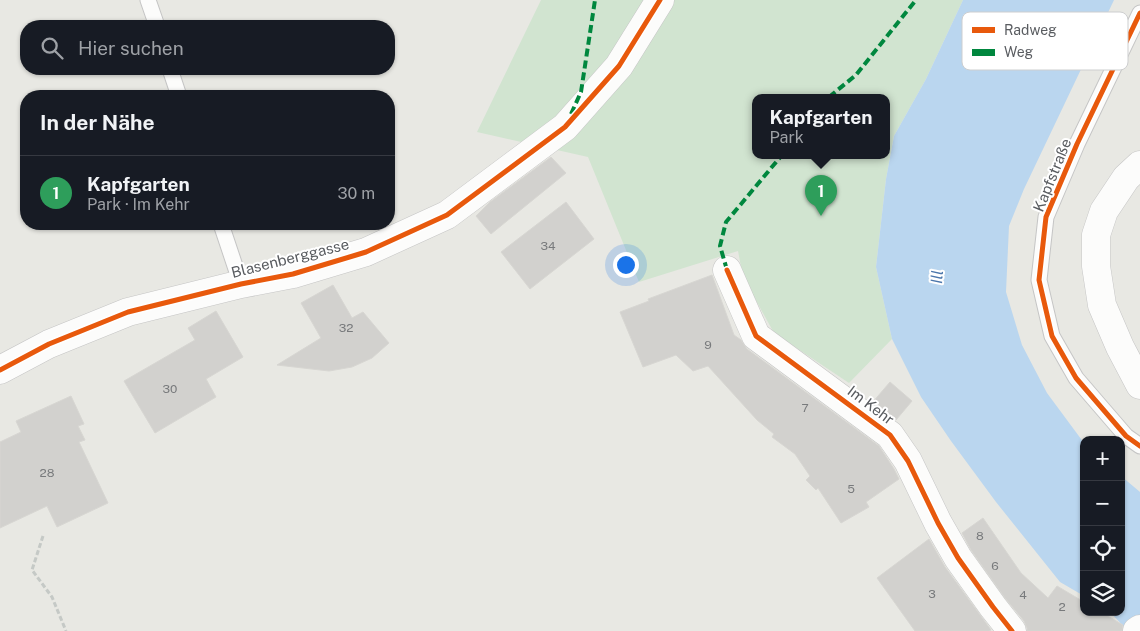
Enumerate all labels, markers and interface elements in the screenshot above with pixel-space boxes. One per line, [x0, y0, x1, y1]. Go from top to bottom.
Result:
legend [962, 12, 1128, 70]
search box [20, 20, 395, 75]
text: Radweg [1004, 22, 1057, 38]
icon: search [38, 34, 66, 62]
text: Hier suchen [78, 37, 184, 59]
text: Weg [1004, 44, 1034, 60]
popup [752, 94, 890, 159]
text: Kapfgarten [770, 106, 872, 128]
text: In der Nähe [40, 110, 155, 135]
text: Park [770, 128, 804, 147]
street label: Kapfstraße [1030, 136, 1074, 214]
text: Kapfgarten [87, 173, 190, 195]
pin: 1 [805, 175, 837, 216]
text: 1 [53, 184, 59, 203]
text: 30 m [338, 184, 375, 203]
text: Park · Im Kehr [87, 195, 190, 214]
street label: Blasenberggasse [229, 235, 351, 281]
house number: 34 [540, 239, 556, 253]
your location [613, 252, 639, 278]
water label: Ill [927, 269, 947, 285]
house number: 32 [339, 321, 353, 335]
house number: 9 [704, 338, 712, 352]
house number: 30 [163, 382, 177, 396]
street label: Im Kehr [844, 382, 898, 428]
house number: 7 [801, 401, 809, 415]
map controls [1080, 436, 1125, 616]
button: + [1080, 436, 1125, 481]
house number: 28 [40, 466, 55, 480]
button: − [1080, 481, 1125, 526]
house number: 5 [847, 482, 855, 496]
button: locate [1080, 526, 1125, 571]
house number: 8 [976, 529, 984, 543]
house number: 6 [991, 559, 999, 573]
button: layers [1080, 571, 1125, 616]
house number: 3 [928, 587, 936, 601]
house number: 4 [1019, 588, 1027, 602]
house number: 2 [1058, 600, 1066, 614]

